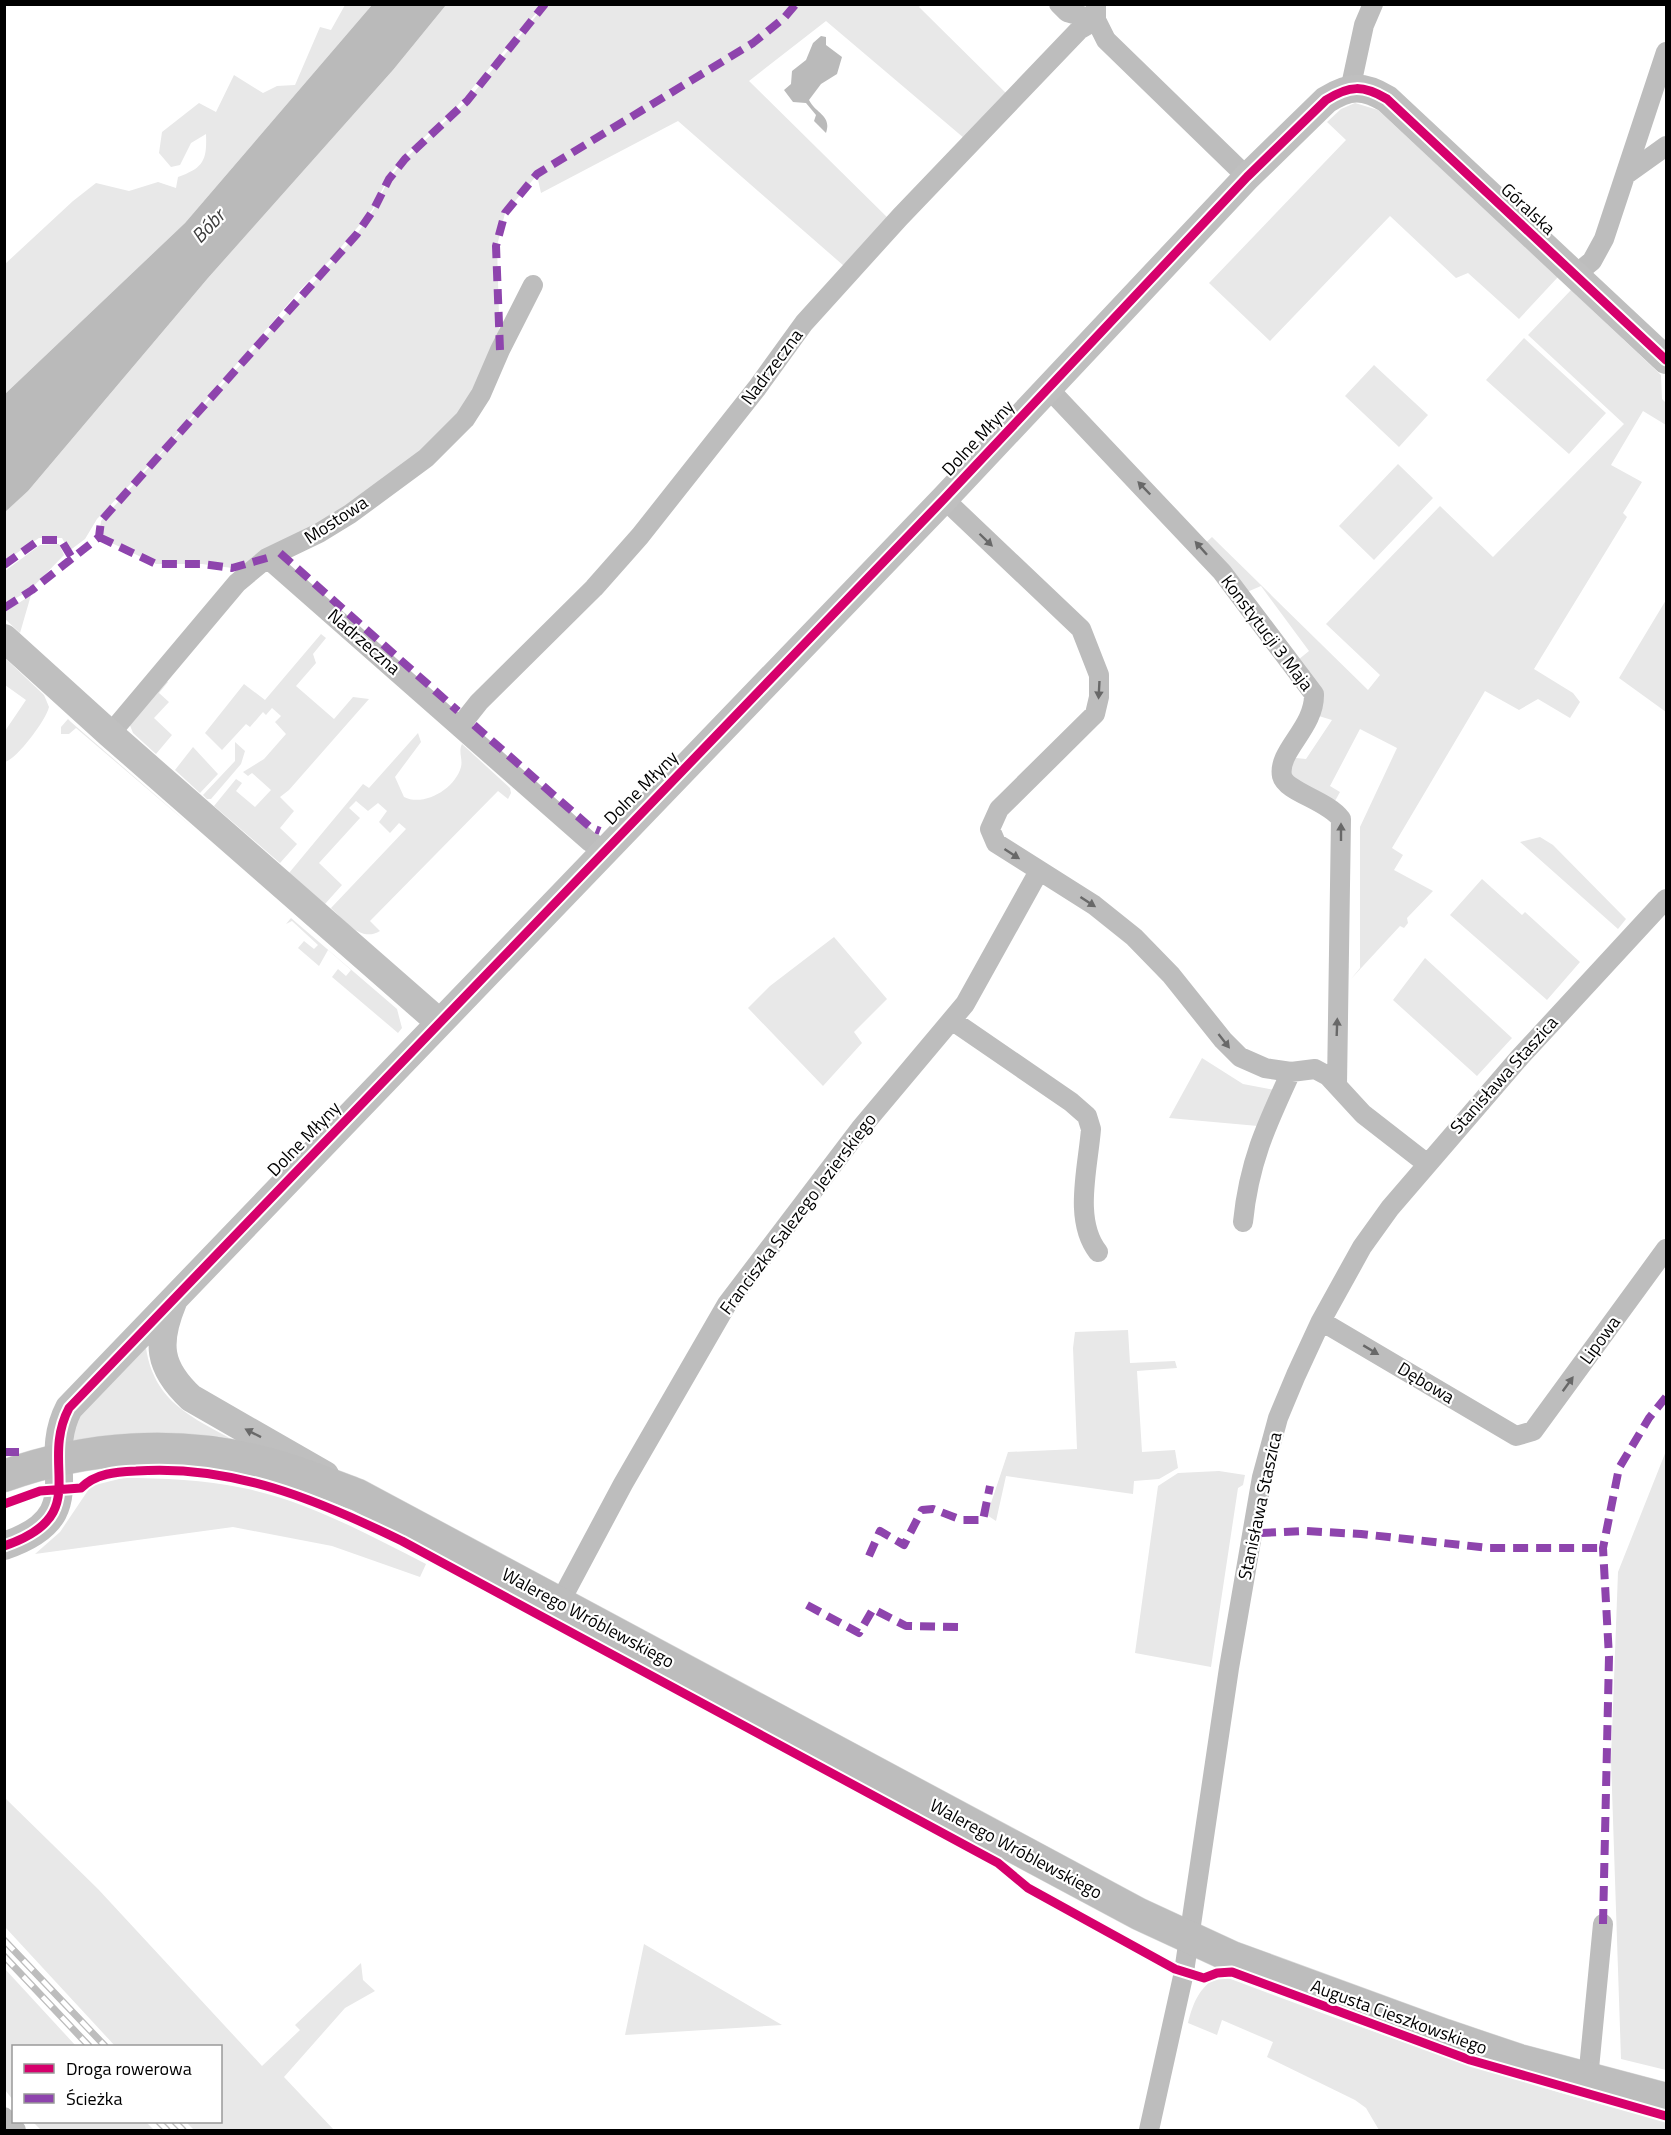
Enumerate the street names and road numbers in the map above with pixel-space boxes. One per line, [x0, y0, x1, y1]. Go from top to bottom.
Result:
street label: Góralska [1495, 176, 1562, 241]
street label: Nadrzeczna [734, 323, 809, 410]
street label: Dolne Młyny [935, 393, 1020, 482]
street label: Mostowa [298, 489, 373, 550]
street label: Konstytucji 3 Maja [1215, 569, 1320, 696]
street label: Nadrzeczna [322, 602, 407, 681]
street label: Dolne Młyny [597, 744, 684, 831]
street label: Stanisława Staszica [1443, 1010, 1564, 1140]
street label: Dolne Młyny [261, 1095, 347, 1182]
street label: Franciszka Salezego Jezierskiego [713, 1107, 882, 1320]
street label: Lipowa [1573, 1310, 1626, 1370]
street label: Dębowa [1393, 1355, 1460, 1410]
street label: Stanisława Staszica [1231, 1430, 1288, 1582]
street label: Walerego Wróblewskiego [497, 1561, 679, 1675]
street label: Walerego Wróblewskiego [925, 1792, 1107, 1906]
street label: Augusta Cieszkowskiego [1307, 1972, 1491, 2061]

